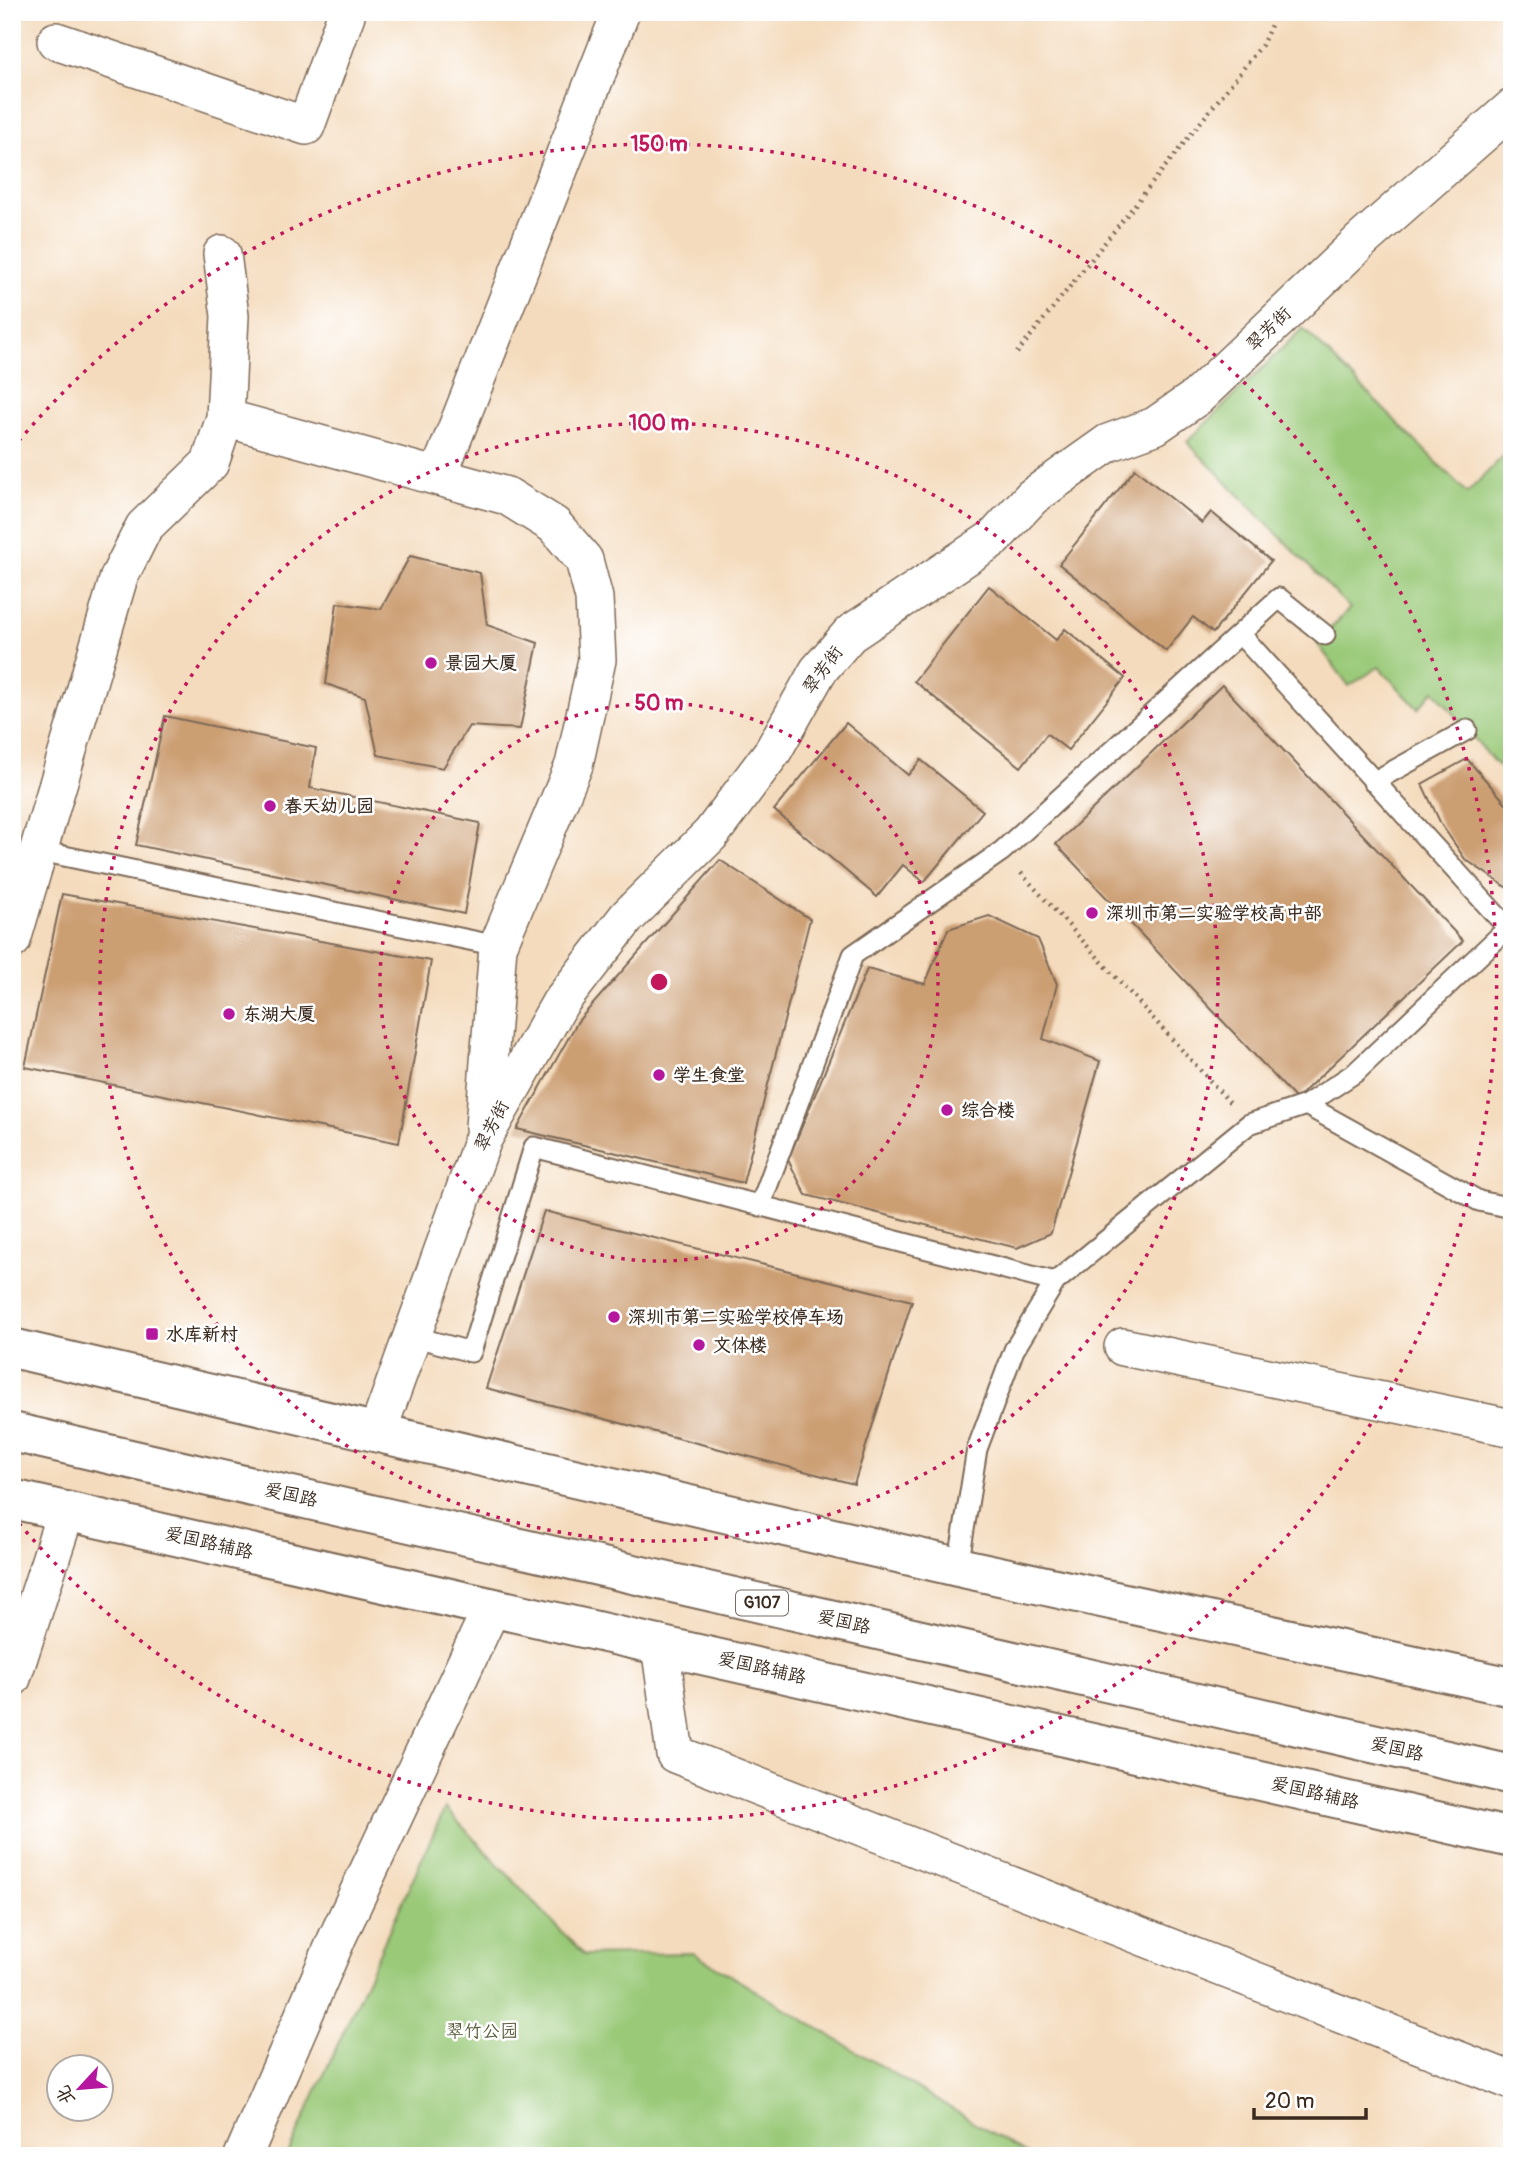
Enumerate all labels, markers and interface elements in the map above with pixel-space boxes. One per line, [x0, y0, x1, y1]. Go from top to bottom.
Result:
text: 150 m [630, 131, 688, 158]
street label: 翠芳街 [1242, 302, 1296, 356]
text: 100 m [629, 410, 689, 437]
street label: 翠芳街 [798, 641, 848, 699]
place label: 景园大厦 [445, 652, 517, 675]
marker: 景园大厦 [423, 655, 439, 671]
text: 50 m [635, 690, 684, 717]
place label: 春天幼儿园 [284, 795, 374, 818]
marker: 春天幼儿园 [262, 798, 278, 814]
place label: 深圳市第二实验学校高中部 [1106, 902, 1322, 925]
marker: 深圳市第二实验学校高中部 [1084, 905, 1100, 921]
centre of rings [647, 970, 671, 994]
place label: 东湖大厦 [243, 1003, 315, 1026]
marker: 东湖大厦 [221, 1006, 237, 1022]
place label: 学生食堂 [673, 1064, 745, 1087]
marker: 学生食堂 [651, 1067, 667, 1083]
street label: 翠芳街 [469, 1097, 515, 1155]
place label: 综合楼 [961, 1099, 1015, 1122]
marker: 综合楼 [939, 1102, 955, 1118]
place label: 深圳市第二实验学校停车场 [628, 1306, 844, 1329]
marker: 深圳市第二实验学校停车场 [606, 1309, 622, 1325]
place label: 水库新村 [166, 1323, 238, 1346]
marker: 水库新村 [144, 1326, 160, 1342]
place label: 文体楼 [713, 1334, 767, 1357]
marker: 文体楼 [691, 1337, 707, 1353]
street label: 爱国路 [262, 1478, 320, 1512]
street label: 爱国路辅路 [163, 1522, 255, 1564]
road number: G107 [736, 1590, 788, 1616]
street label: 爱国路 [815, 1605, 873, 1639]
street label: 爱国路辅路 [716, 1647, 808, 1689]
street label: 爱国路 [1368, 1732, 1426, 1766]
street label: 爱国路辅路 [1269, 1772, 1361, 1814]
park label: 翠竹公园 [446, 2020, 518, 2043]
north arrow [46, 2052, 116, 2122]
scale bar [1254, 2077, 1366, 2121]
text: 北 [51, 2081, 81, 2109]
text: 20 m [1265, 2088, 1314, 2115]

